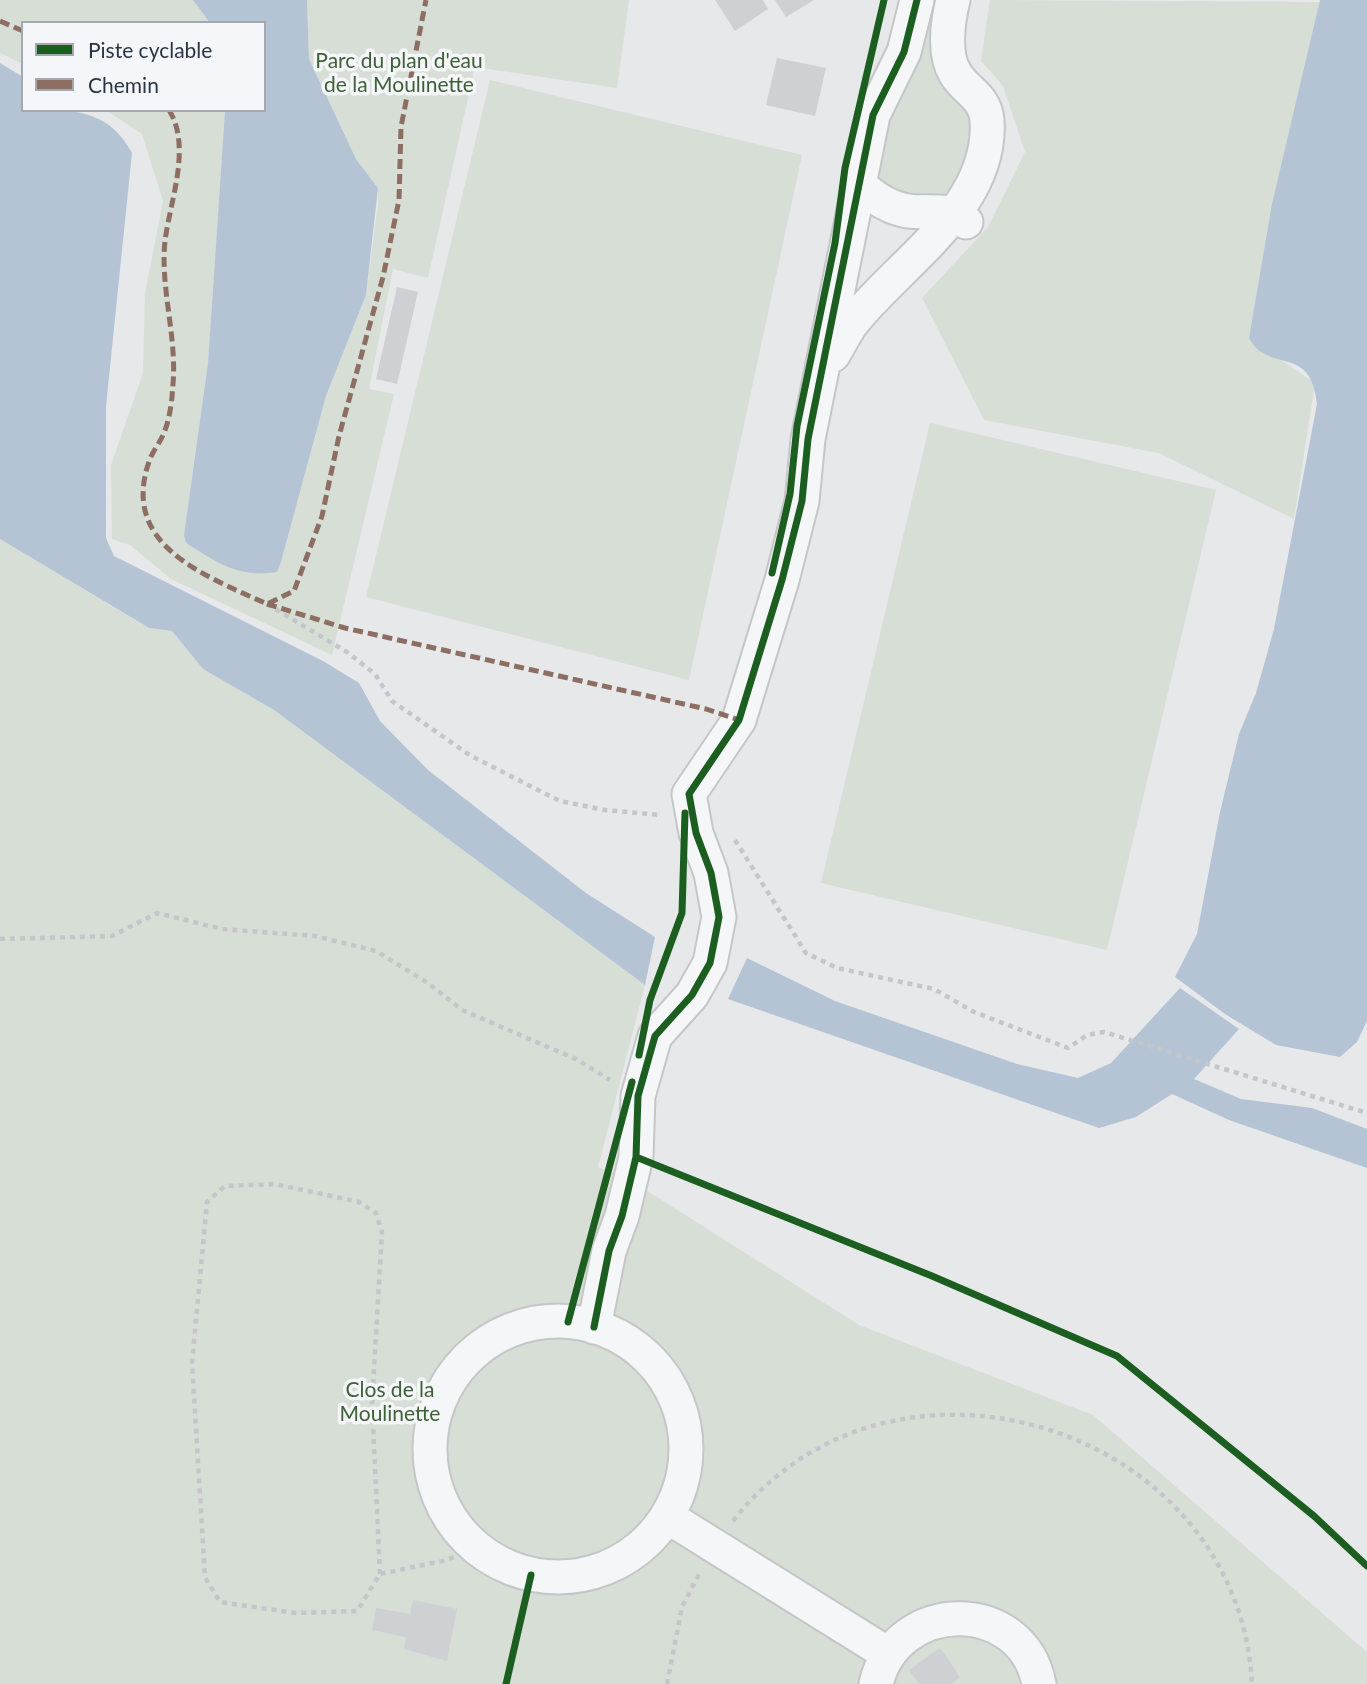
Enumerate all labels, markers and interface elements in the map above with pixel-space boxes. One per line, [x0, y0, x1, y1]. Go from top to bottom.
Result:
legend [21, 21, 266, 112]
text: Piste cyclable [88, 37, 212, 62]
park label: Parc du plan d'eau de la Moulinette [315, 48, 483, 98]
text: Chemin [88, 72, 159, 97]
park label: Clos de la Moulinette [340, 1377, 440, 1427]

